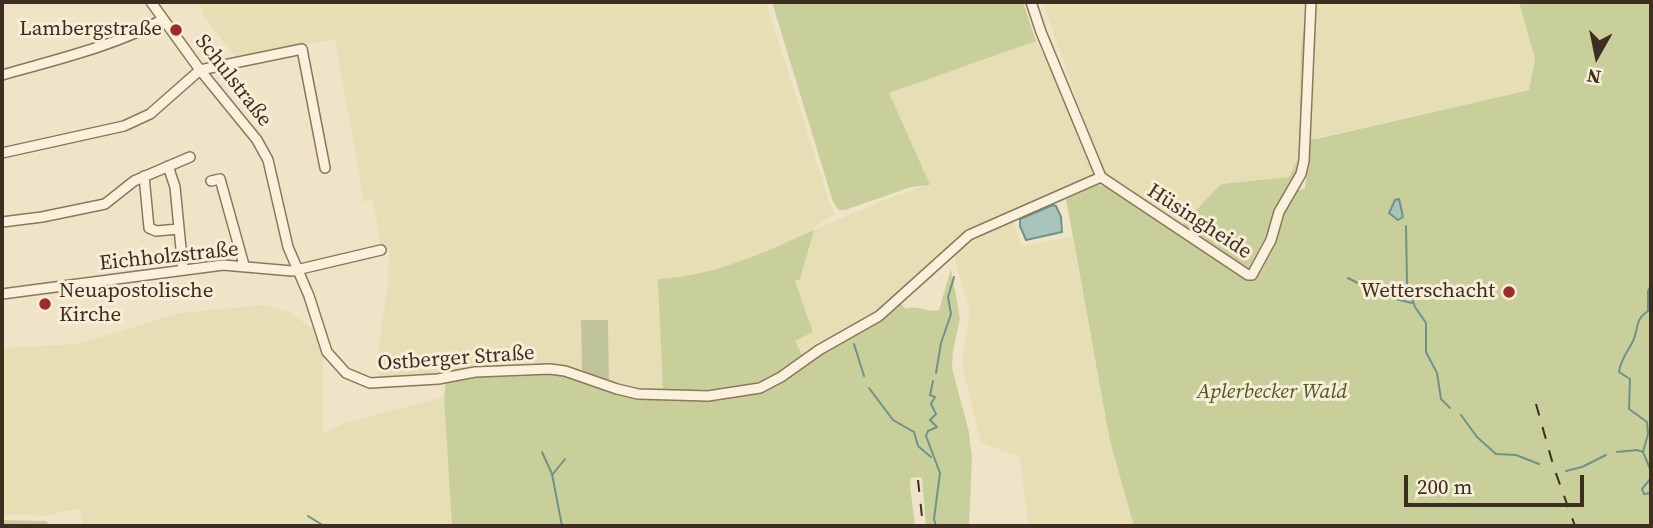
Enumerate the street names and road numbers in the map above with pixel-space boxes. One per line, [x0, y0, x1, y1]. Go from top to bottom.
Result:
street label: Schulstraße [189, 30, 277, 132]
street label: Hüsingheide [1142, 179, 1256, 265]
street label: Eichholzstraße [98, 237, 240, 277]
street label: Ostberger Straße [377, 341, 535, 377]

